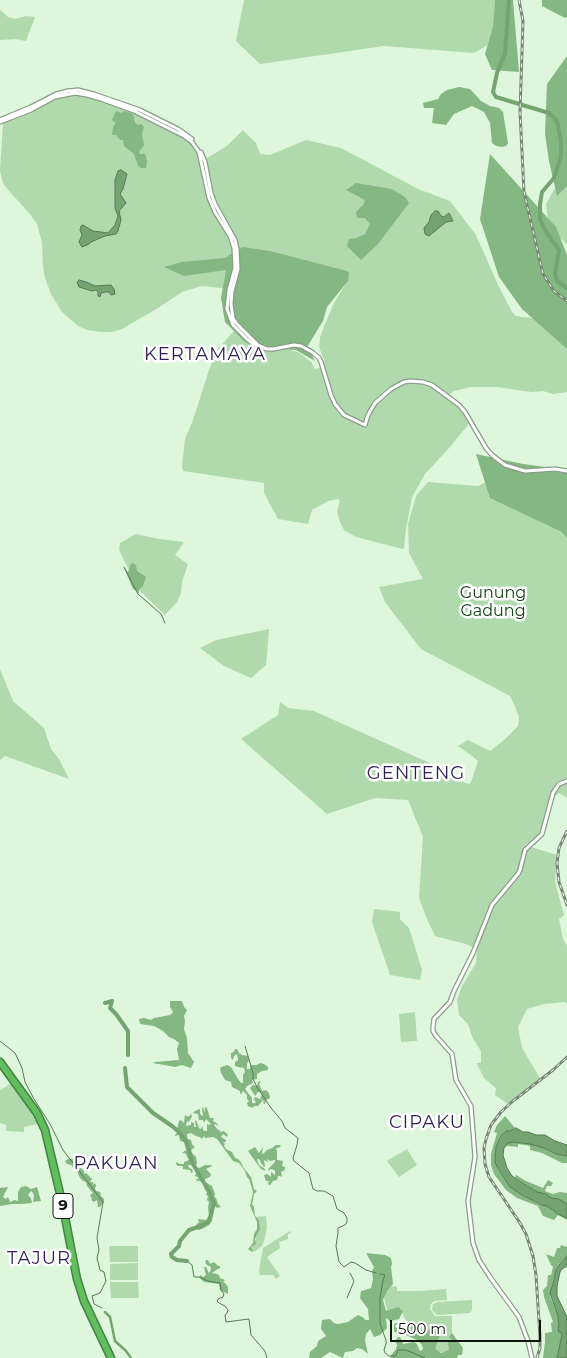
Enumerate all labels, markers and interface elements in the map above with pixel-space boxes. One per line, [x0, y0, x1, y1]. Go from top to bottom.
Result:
district label: KERTAMAYA [143, 344, 267, 366]
park label: Gunung Gadung [460, 583, 526, 621]
district label: GENTENG [366, 763, 466, 785]
district label: CIPAKU [388, 1112, 466, 1134]
district label: PAKUAN [73, 1153, 159, 1175]
road number: 9 [53, 1194, 73, 1218]
district label: TAJUR [6, 1248, 72, 1270]
scale bar [392, 1310, 543, 1342]
text: 500 m [398, 1319, 446, 1338]

